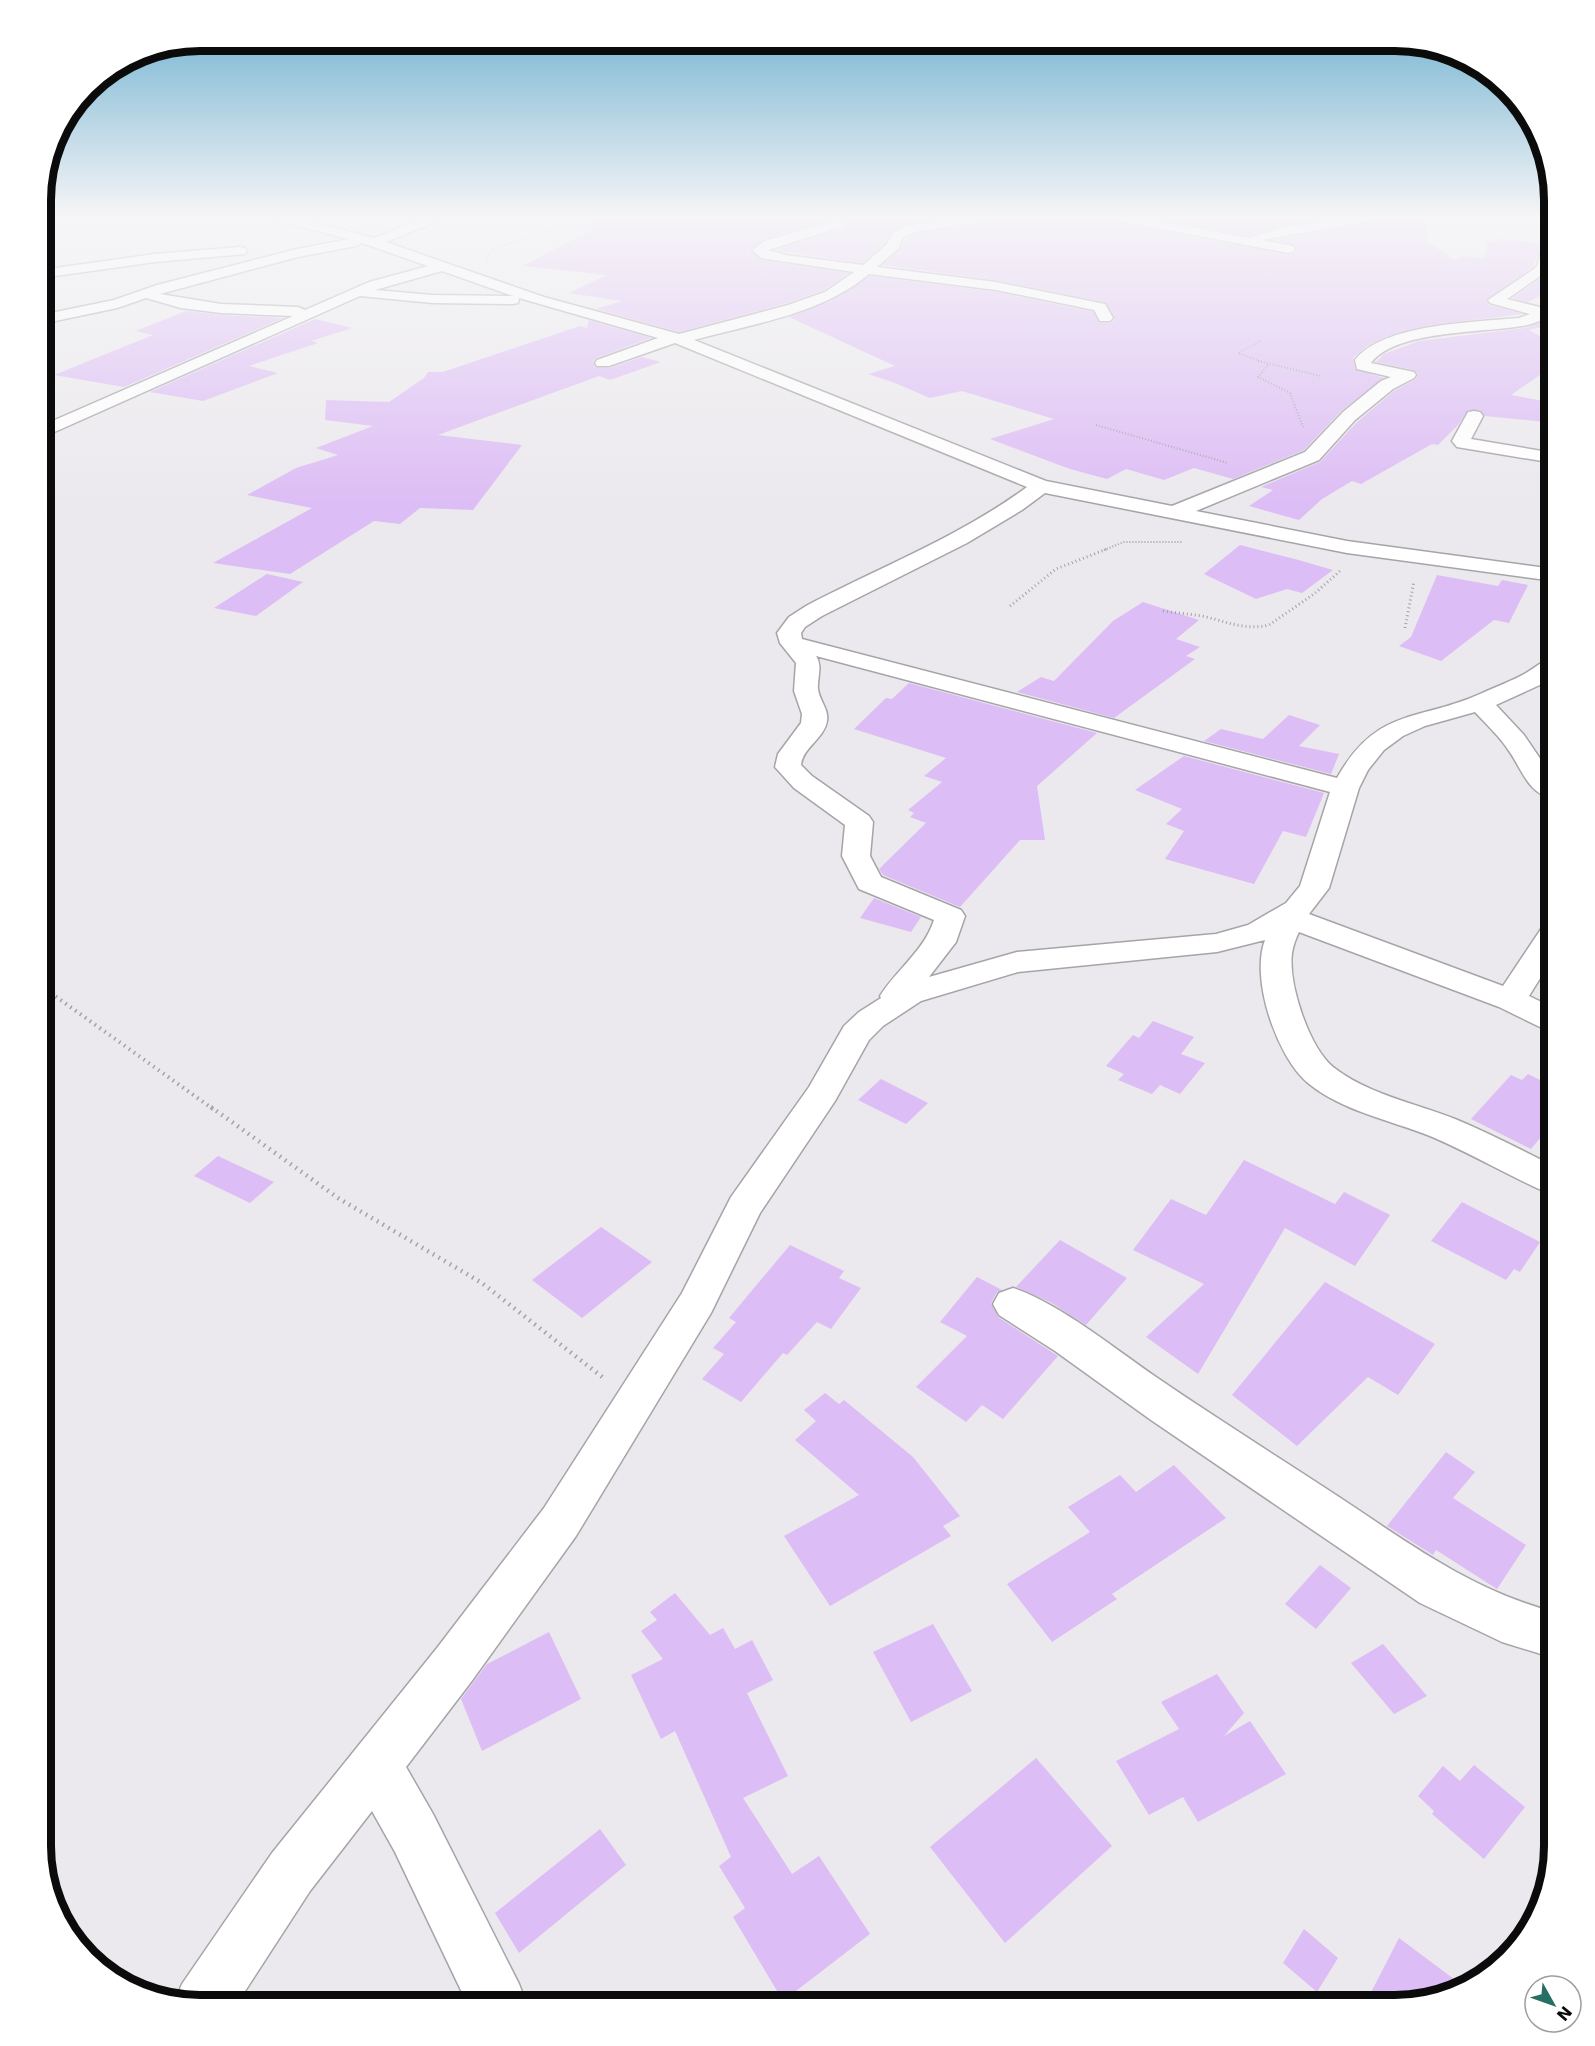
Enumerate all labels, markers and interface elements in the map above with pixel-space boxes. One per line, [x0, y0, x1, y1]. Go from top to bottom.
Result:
north arrow [1523, 1974, 1583, 2034]
text: N [1553, 2002, 1576, 2025]

